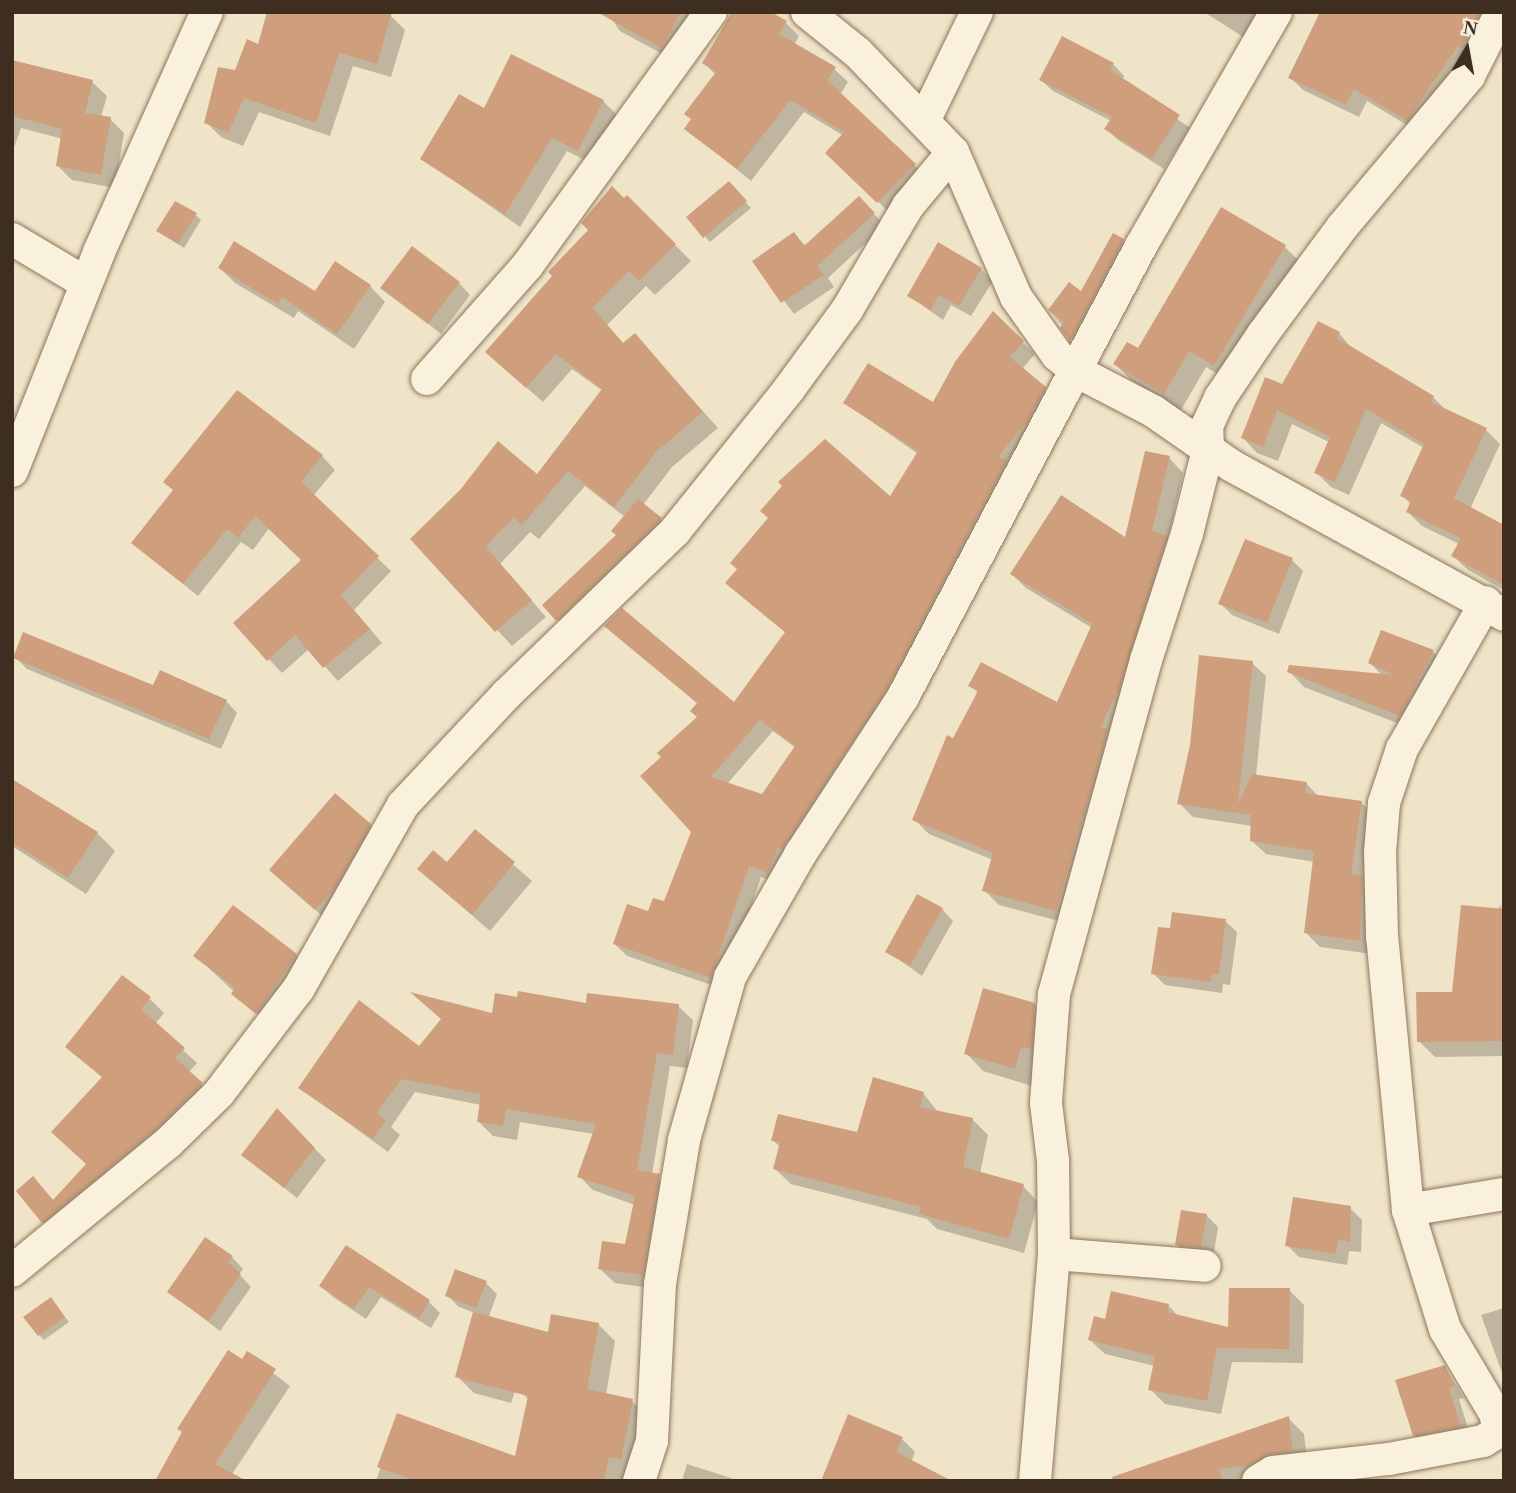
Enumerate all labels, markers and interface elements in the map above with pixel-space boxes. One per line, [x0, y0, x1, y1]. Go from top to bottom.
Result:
north arrow [1432, 14, 1502, 84]
text: N [1462, 16, 1479, 39]

